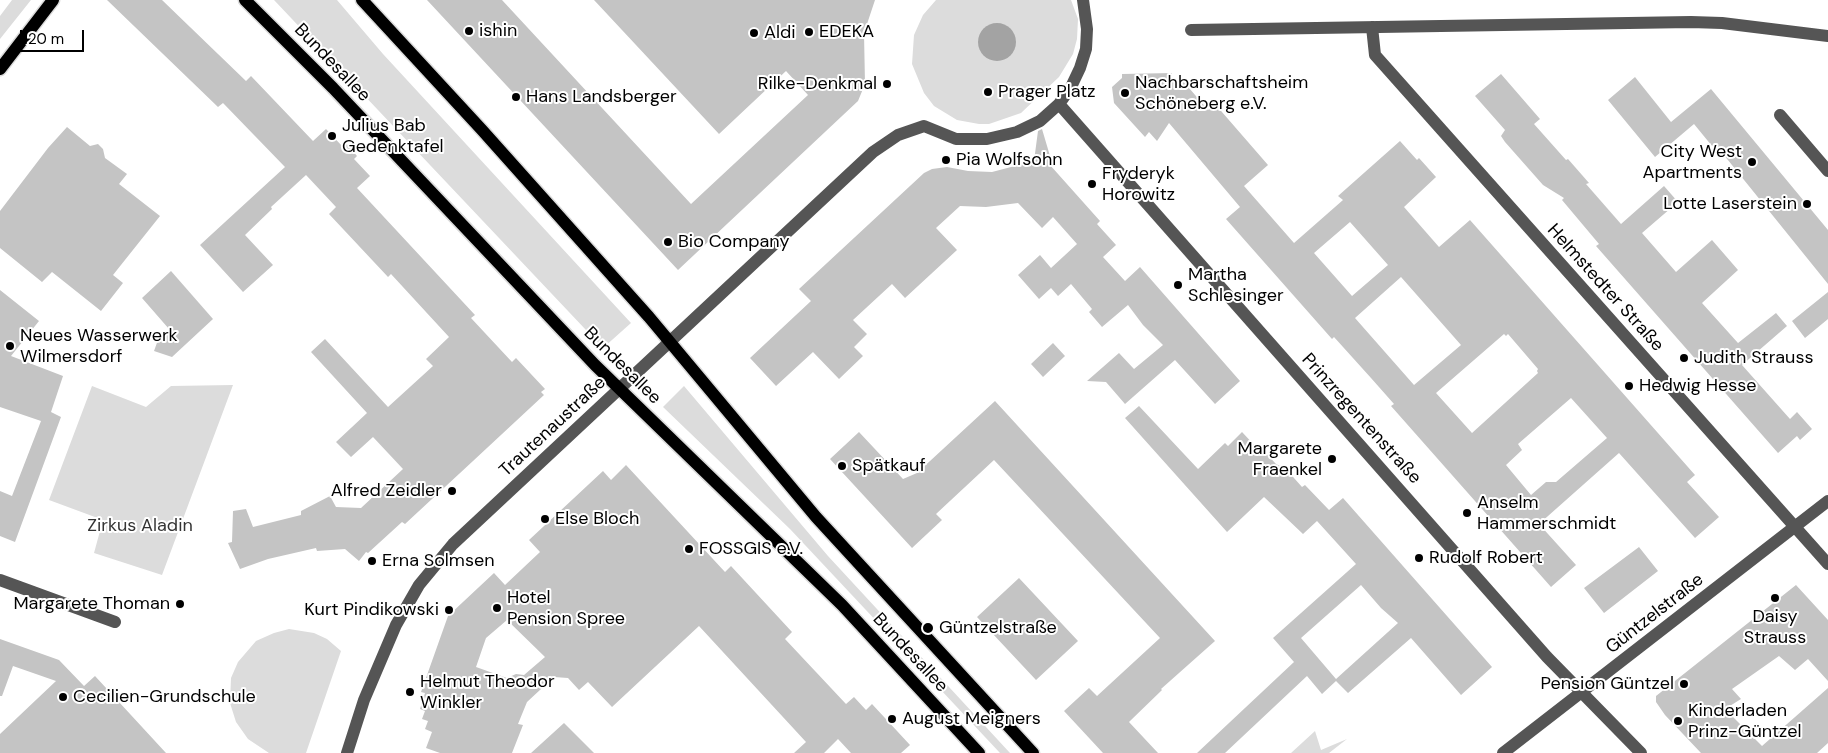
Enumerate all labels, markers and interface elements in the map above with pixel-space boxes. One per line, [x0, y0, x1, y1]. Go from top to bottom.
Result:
street label: Bundesallee [289, 19, 375, 107]
scale bar [22, 20, 86, 52]
place label: ishin [479, 20, 517, 42]
place label: EDEKA [819, 21, 874, 43]
place label: Aldi [764, 22, 796, 44]
marker: ishin [463, 25, 475, 37]
marker: EDEKA [803, 26, 815, 38]
marker: Aldi [748, 27, 760, 39]
text: 20 m [28, 29, 64, 49]
place label: Nachbarschaftsheim Schöneberg e.V. [1135, 72, 1308, 115]
place label: Rilke-Denkmal [758, 73, 877, 95]
marker: Rilke-Denkmal [881, 78, 893, 90]
place label: Prager Platz [998, 81, 1096, 103]
place label: Hans Landsberger [526, 86, 677, 108]
marker: Prager Platz [982, 86, 994, 98]
marker: Nachbarschaftsheim Schöneberg e.V. [1119, 87, 1131, 99]
marker: Hans Landsberger [510, 91, 522, 103]
place label: Julius Bab Gedenktafel [342, 115, 444, 158]
marker: Julius Bab Gedenktafel [326, 130, 338, 142]
place label: City West Apartments [1643, 141, 1742, 183]
place label: Pia Wolfsohn [956, 149, 1063, 171]
marker: Pia Wolfsohn [940, 154, 952, 166]
marker: City West Apartments [1746, 156, 1758, 168]
place label: Fryderyk Horowitz [1102, 163, 1175, 205]
marker: Fryderyk Horowitz [1086, 178, 1098, 190]
place label: Lotte Laserstein [1663, 193, 1797, 215]
marker: Lotte Laserstein [1801, 198, 1813, 210]
street label: Helmstedter Straße [1542, 220, 1668, 356]
place label: Bio Company [678, 231, 789, 253]
marker: Bio Company [662, 236, 674, 248]
place label: Martha Schlesinger [1188, 264, 1284, 306]
marker: Martha Schlesinger [1172, 279, 1184, 291]
street label: Bundesallee [579, 323, 665, 409]
place label: Neues Wasserwerk Wilmersdorf [20, 325, 178, 368]
marker: Neues Wasserwerk Wilmersdorf [4, 340, 16, 352]
place label: Judith Strauss [1694, 347, 1813, 369]
street label: Prinzregentenstraße [1297, 349, 1425, 489]
marker: Judith Strauss [1678, 352, 1690, 364]
street label: Trautenaustraße [495, 372, 611, 482]
place label: Hedwig Hesse [1639, 375, 1756, 397]
marker: Hedwig Hesse [1623, 380, 1635, 392]
place label: Margarete Fraenkel [1238, 438, 1322, 480]
marker: Margarete Fraenkel [1326, 453, 1338, 465]
place label: Spätkauf [852, 455, 926, 477]
marker: Spätkauf [836, 460, 848, 472]
place label: Alfred Zeidler [331, 480, 442, 502]
marker: Alfred Zeidler [446, 485, 458, 497]
place label: Anselm Hammerschmidt [1477, 492, 1616, 534]
marker: Anselm Hammerschmidt [1461, 507, 1473, 519]
place label: Else Bloch [555, 508, 639, 530]
marker: Else Bloch [539, 513, 551, 525]
park label: Zirkus Aladin [87, 515, 193, 537]
place label: FOSSGIS e.V. [699, 538, 803, 560]
marker: FOSSGIS e.V. [683, 543, 695, 555]
place label: Rudolf Robert [1429, 547, 1543, 569]
place label: Erna Solmsen [382, 550, 494, 572]
marker: Rudolf Robert [1413, 552, 1425, 564]
marker: Erna Solmsen [366, 555, 378, 567]
street label: Güntzelstraße [1602, 569, 1708, 659]
place label: Hotel Pension Spree [507, 587, 625, 630]
marker: Daisy Strauss [1769, 592, 1781, 604]
place label: Margarete Thoman [13, 593, 170, 615]
marker: Margarete Thoman [174, 598, 186, 610]
place label: Kurt Pindikowski [304, 599, 439, 621]
marker: Hotel Pension Spree [491, 602, 503, 614]
marker: Kurt Pindikowski [443, 604, 455, 616]
place label: Daisy Strauss [1744, 606, 1806, 649]
street label: Bundesallee [868, 609, 952, 697]
place label: Güntzelstraße [939, 617, 1057, 639]
marker: Güntzelstraße [921, 621, 935, 635]
place label: Helmut Theodor Winkler [420, 671, 555, 714]
place label: Pension Güntzel [1541, 673, 1674, 695]
marker: Pension Güntzel [1678, 678, 1690, 690]
place label: Cecilien-Grundschule [73, 686, 256, 708]
marker: Helmut Theodor Winkler [404, 686, 416, 698]
marker: Cecilien-Grundschule [57, 691, 69, 703]
place label: Kinderladen Prinz-Güntzel [1688, 700, 1802, 742]
place label: August Meigners [902, 708, 1041, 730]
marker: August Meigners [886, 713, 898, 725]
marker: Kinderladen Prinz-Güntzel [1672, 715, 1684, 727]

